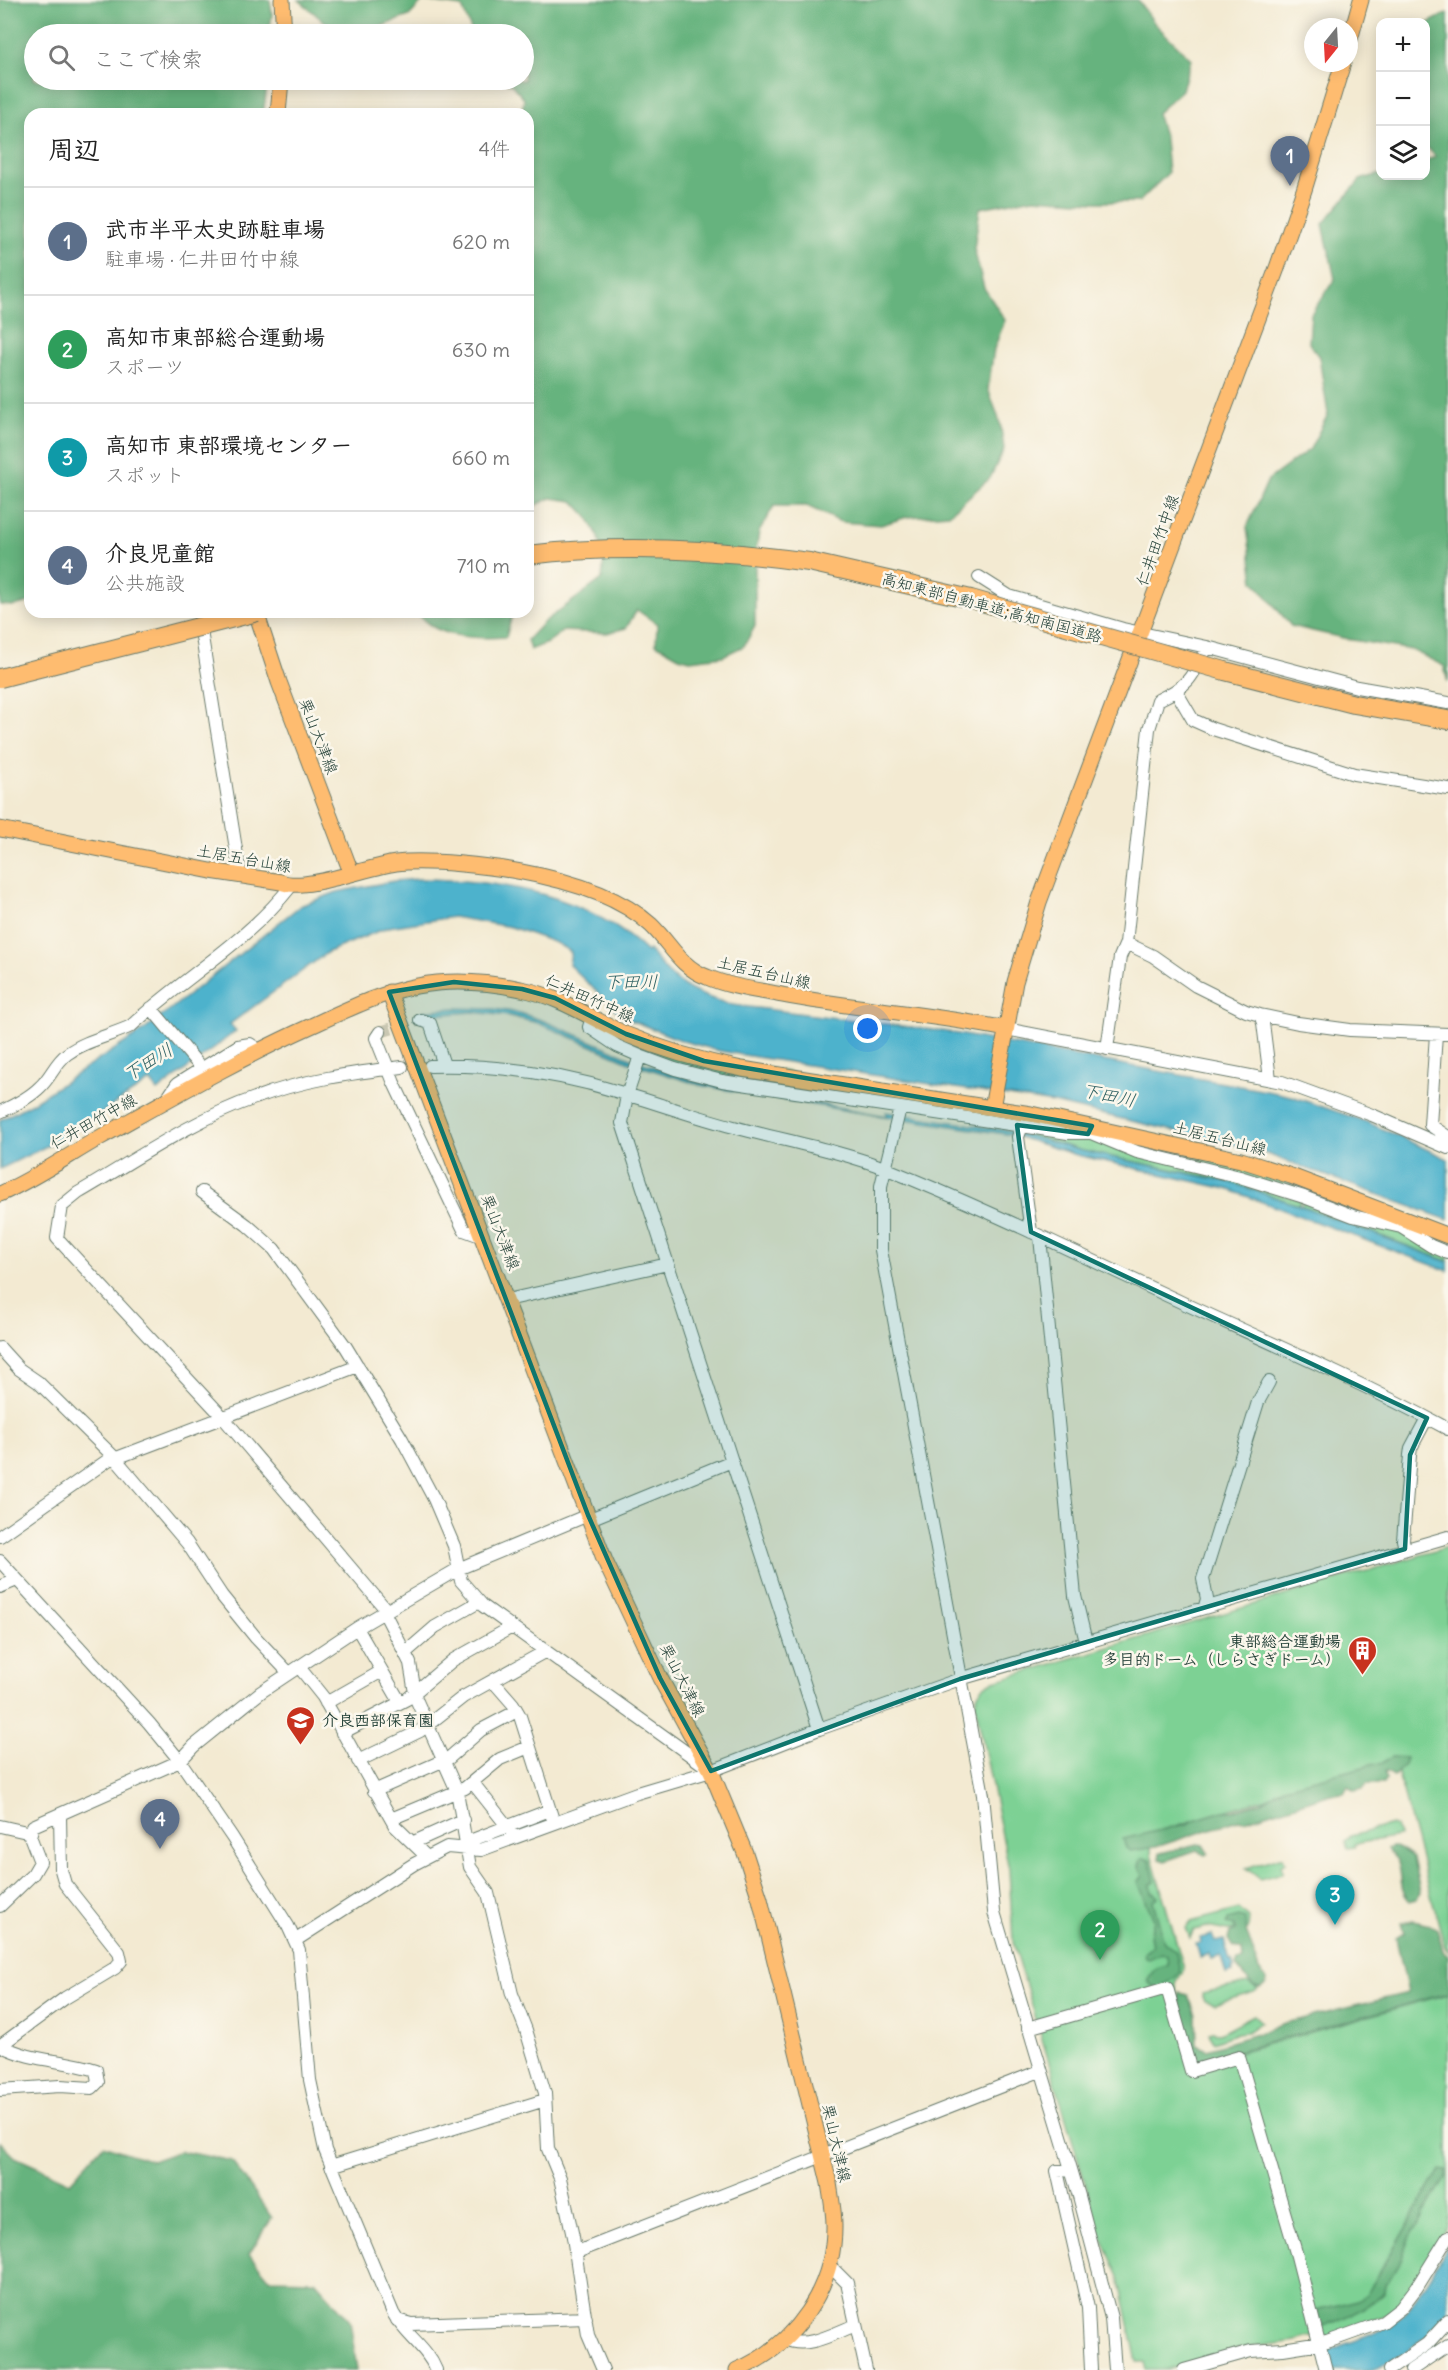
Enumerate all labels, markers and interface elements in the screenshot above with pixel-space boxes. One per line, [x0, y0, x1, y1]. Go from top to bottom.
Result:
north arrow [1304, 18, 1358, 72]
map controls [1376, 18, 1430, 180]
button: + [1376, 18, 1430, 72]
search box [24, 24, 534, 90]
icon: search [45, 41, 78, 74]
text: ここで検索 [93, 45, 203, 73]
button: − [1376, 72, 1430, 126]
button: layers [1376, 126, 1430, 180]
text: 周辺 [48, 133, 100, 166]
text: 4件 [478, 136, 510, 161]
pin: 1 [1270, 136, 1310, 186]
text: 武市半平太史跡駐車場 [105, 215, 325, 243]
text: 1 [64, 229, 71, 254]
text: 620 m [452, 229, 510, 254]
text: 駐車場 · 仁井田竹中線 [105, 246, 299, 271]
text: 高知市東部総合運動場 [105, 323, 325, 351]
text: 2 [62, 337, 73, 362]
text: 630 m [452, 337, 510, 362]
text: スポーツ [105, 354, 185, 379]
text: 高知市 東部環境センター [105, 431, 352, 459]
text: 3 [62, 445, 73, 470]
text: 660 m [451, 445, 510, 470]
text: スポット [105, 462, 185, 487]
street label: 仁井田竹中線 [1131, 491, 1183, 589]
text: 介良児童館 [105, 539, 215, 567]
text: 4 [62, 553, 73, 578]
text: 710 m [457, 553, 510, 578]
street label: 高知東部自動車道;高知南国道路 [879, 568, 1105, 646]
text: 公共施設 [105, 570, 185, 595]
street label: 栗山大津線 [295, 695, 343, 777]
street label: 土居五台山線 [195, 840, 293, 876]
street label: 土居五台山線 [715, 951, 813, 993]
street label: 仁井田竹中線 [542, 969, 638, 1027]
water label: 下田川 [604, 970, 658, 993]
your location [853, 1014, 882, 1043]
water label: 下田川 [119, 1038, 177, 1086]
water label: 下田川 [1080, 1078, 1138, 1112]
street label: 仁井田竹中線 [46, 1089, 140, 1153]
street label: 土居五台山線 [1171, 1117, 1269, 1159]
street label: 栗山大津線 [477, 1191, 525, 1273]
place label: 東部総合運動場 多目的ドーム（しらさぎドーム） [1103, 1631, 1341, 1669]
building icon: 東部総合運動場 多目的ドーム（しらさぎドーム） [1346, 1634, 1378, 1676]
street label: 栗山大津線 [656, 1640, 710, 1720]
school or university icon: 介良西部保育園 [285, 1704, 317, 1746]
place label: 介良西部保育園 [322, 1710, 434, 1730]
pin: 4 [140, 1800, 180, 1849]
pin: 3 [1316, 1876, 1354, 1925]
pin: 2 [1080, 1910, 1120, 1960]
street label: 栗山大津線 [818, 2102, 856, 2184]

